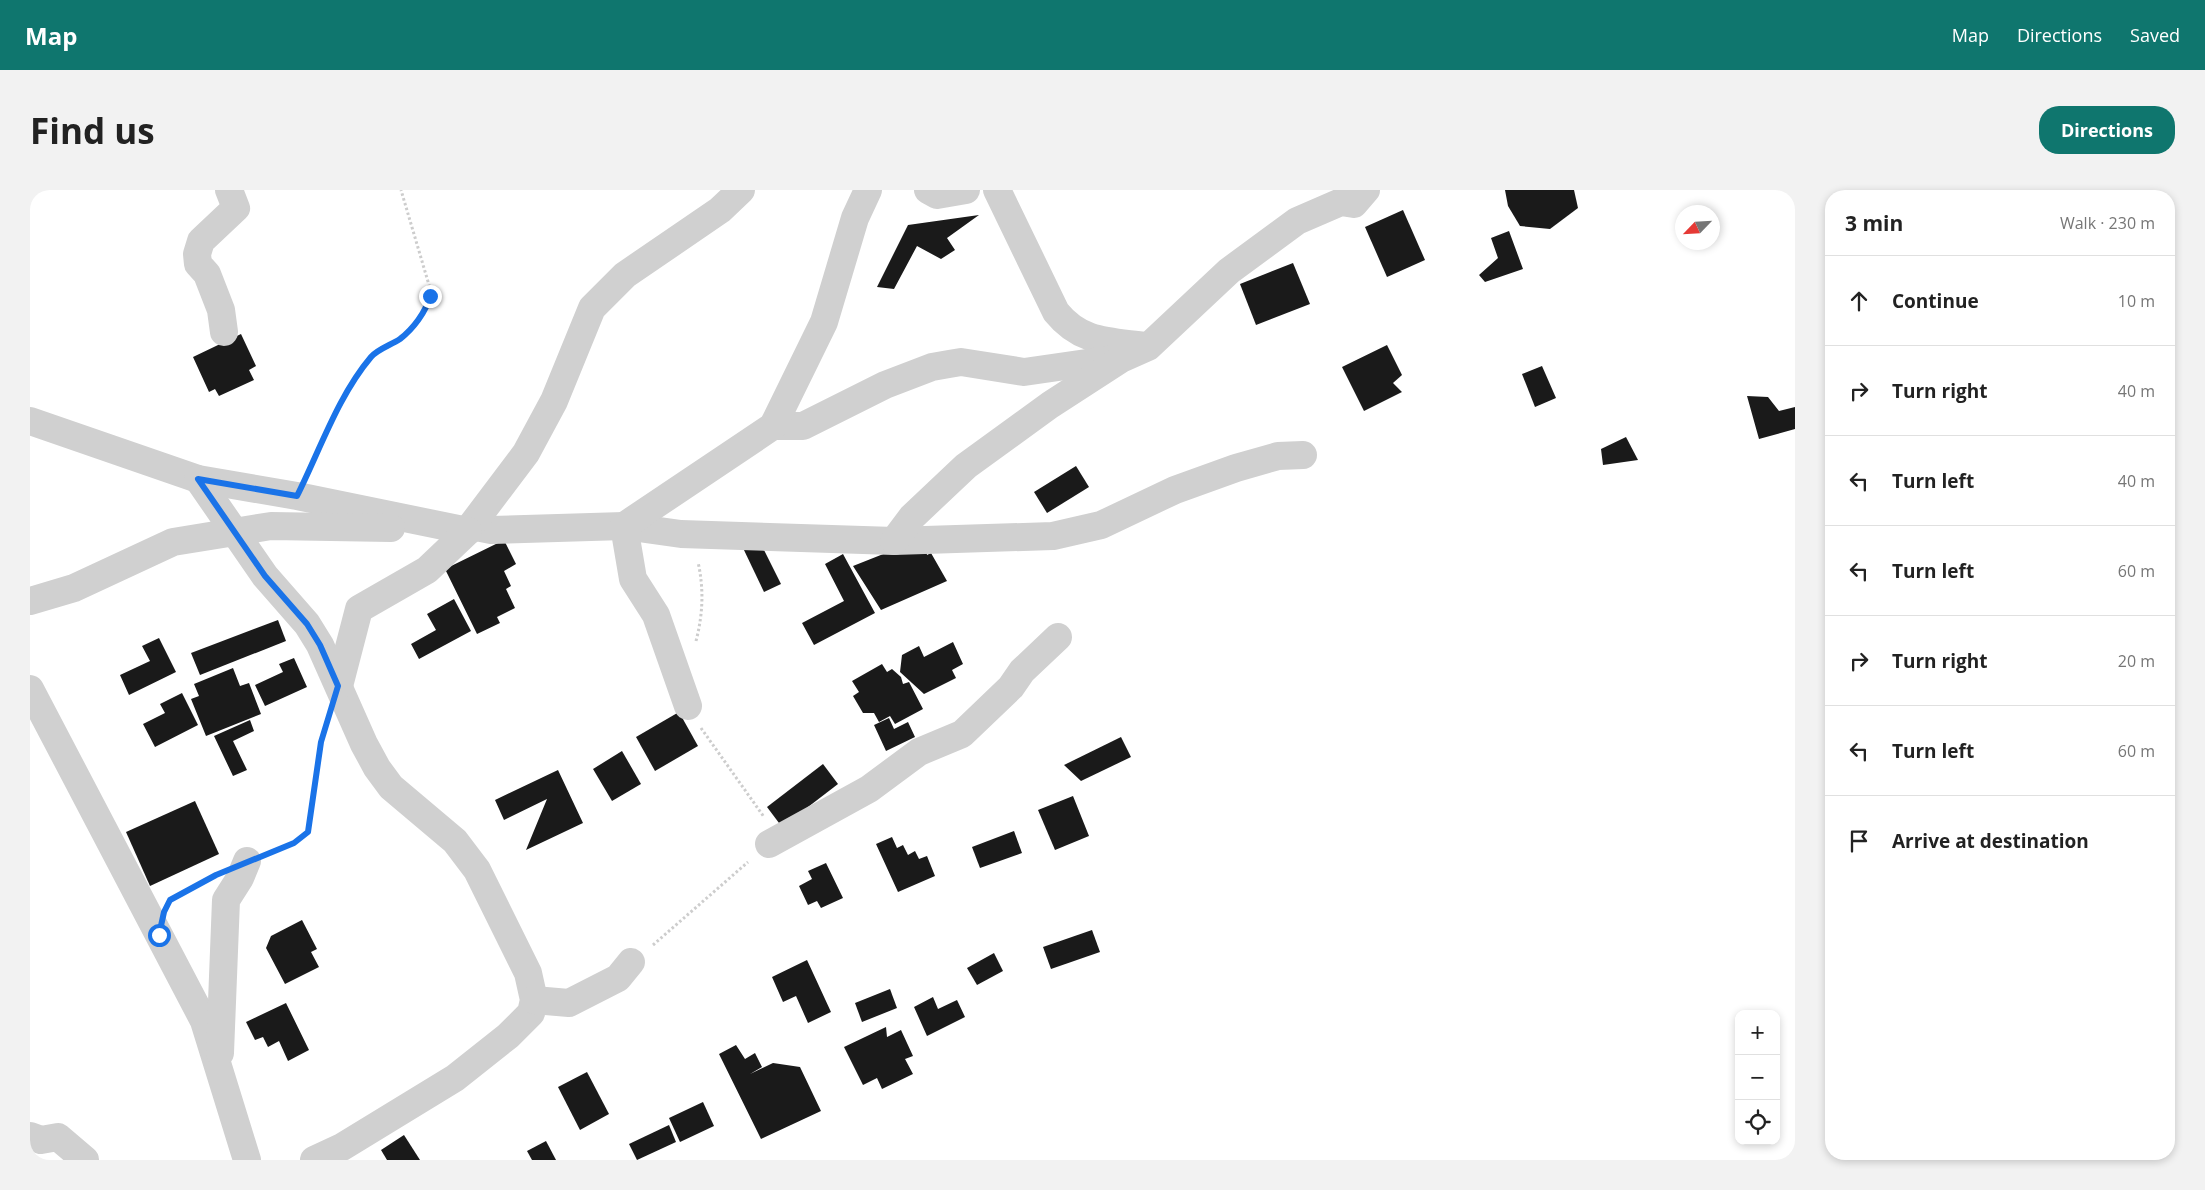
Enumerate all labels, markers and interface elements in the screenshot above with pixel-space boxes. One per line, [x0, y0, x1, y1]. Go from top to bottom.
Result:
text: Map [25, 19, 77, 52]
text: Map [1952, 23, 1989, 47]
text: Directions [2017, 23, 2102, 47]
text: Saved [2130, 23, 2180, 47]
button: Directions [2039, 106, 2175, 154]
text: Find us [30, 107, 155, 154]
north arrow [1675, 205, 1720, 250]
text: 3 min [1845, 209, 1903, 237]
text: Walk · 230 m [2060, 212, 2155, 234]
route end [419, 285, 442, 308]
icon: ahead [1845, 287, 1873, 315]
text: Continue [1892, 288, 1979, 314]
text: 10 m [2118, 290, 2155, 312]
icon: right [1845, 377, 1873, 405]
text: Turn right [1892, 378, 1987, 404]
text: 40 m [2118, 380, 2155, 402]
icon: left [1845, 467, 1873, 495]
text: Turn left [1892, 468, 1974, 494]
text: 40 m [2118, 470, 2155, 492]
icon: left [1845, 557, 1873, 585]
text: Turn left [1892, 558, 1974, 584]
text: 60 m [2118, 560, 2155, 582]
icon: right [1845, 647, 1873, 675]
text: Turn right [1892, 648, 1987, 674]
text: 20 m [2118, 650, 2155, 672]
icon: left [1845, 737, 1873, 765]
text: Turn left [1892, 738, 1974, 764]
text: 60 m [2118, 740, 2155, 762]
icon: arrive [1845, 827, 1873, 855]
text: Arrive at destination [1892, 828, 2089, 854]
route start [148, 924, 171, 947]
map controls [1735, 1010, 1780, 1145]
button: + [1735, 1010, 1780, 1055]
button: − [1735, 1055, 1780, 1100]
button: locate [1735, 1100, 1780, 1145]

